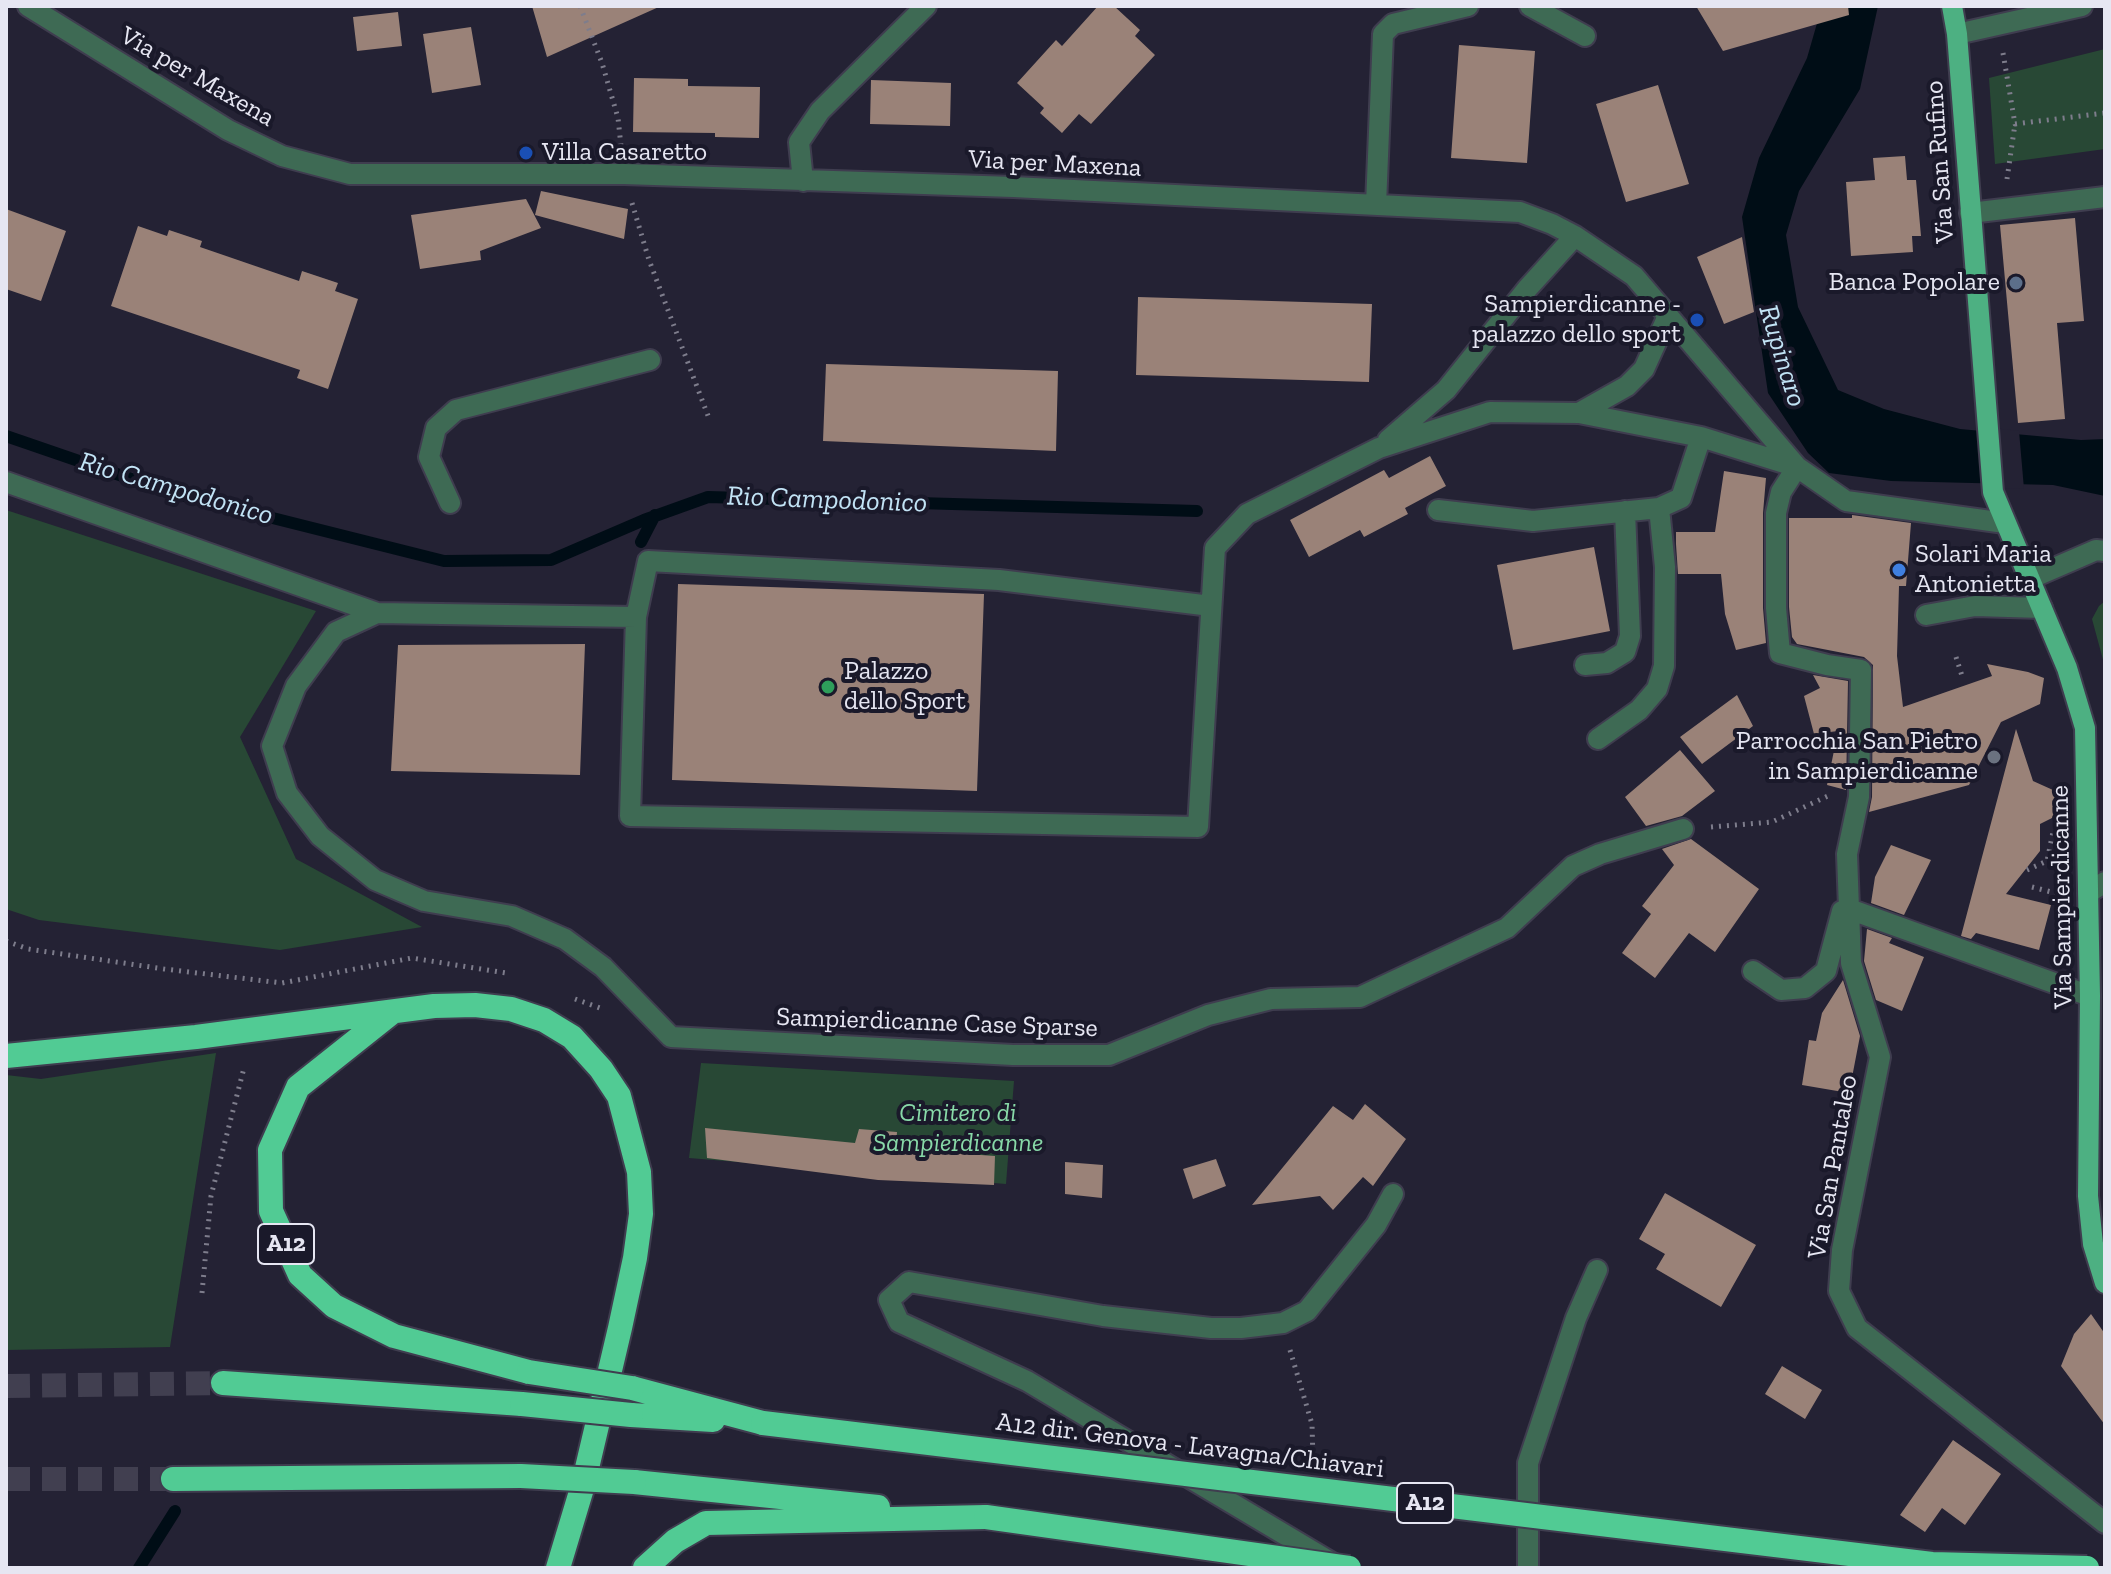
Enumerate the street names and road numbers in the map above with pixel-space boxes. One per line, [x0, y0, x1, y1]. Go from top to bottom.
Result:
street label: Via per Maxena [114, 20, 280, 134]
street label: Via San Rufino [1919, 80, 1961, 244]
street label: Via per Maxena [968, 144, 1142, 184]
street label: Via Sampierdicanne [2044, 785, 2080, 1009]
street label: Sampierdicanne Case Sparse [776, 1002, 1098, 1044]
street label: Via San Pantaleo [1801, 1073, 1865, 1261]
road number: A12 [258, 1224, 314, 1264]
street label: A12 dir. Genova - Lavagna/Chiavari [994, 1407, 1386, 1485]
road number: A12 [1397, 1483, 1453, 1523]

